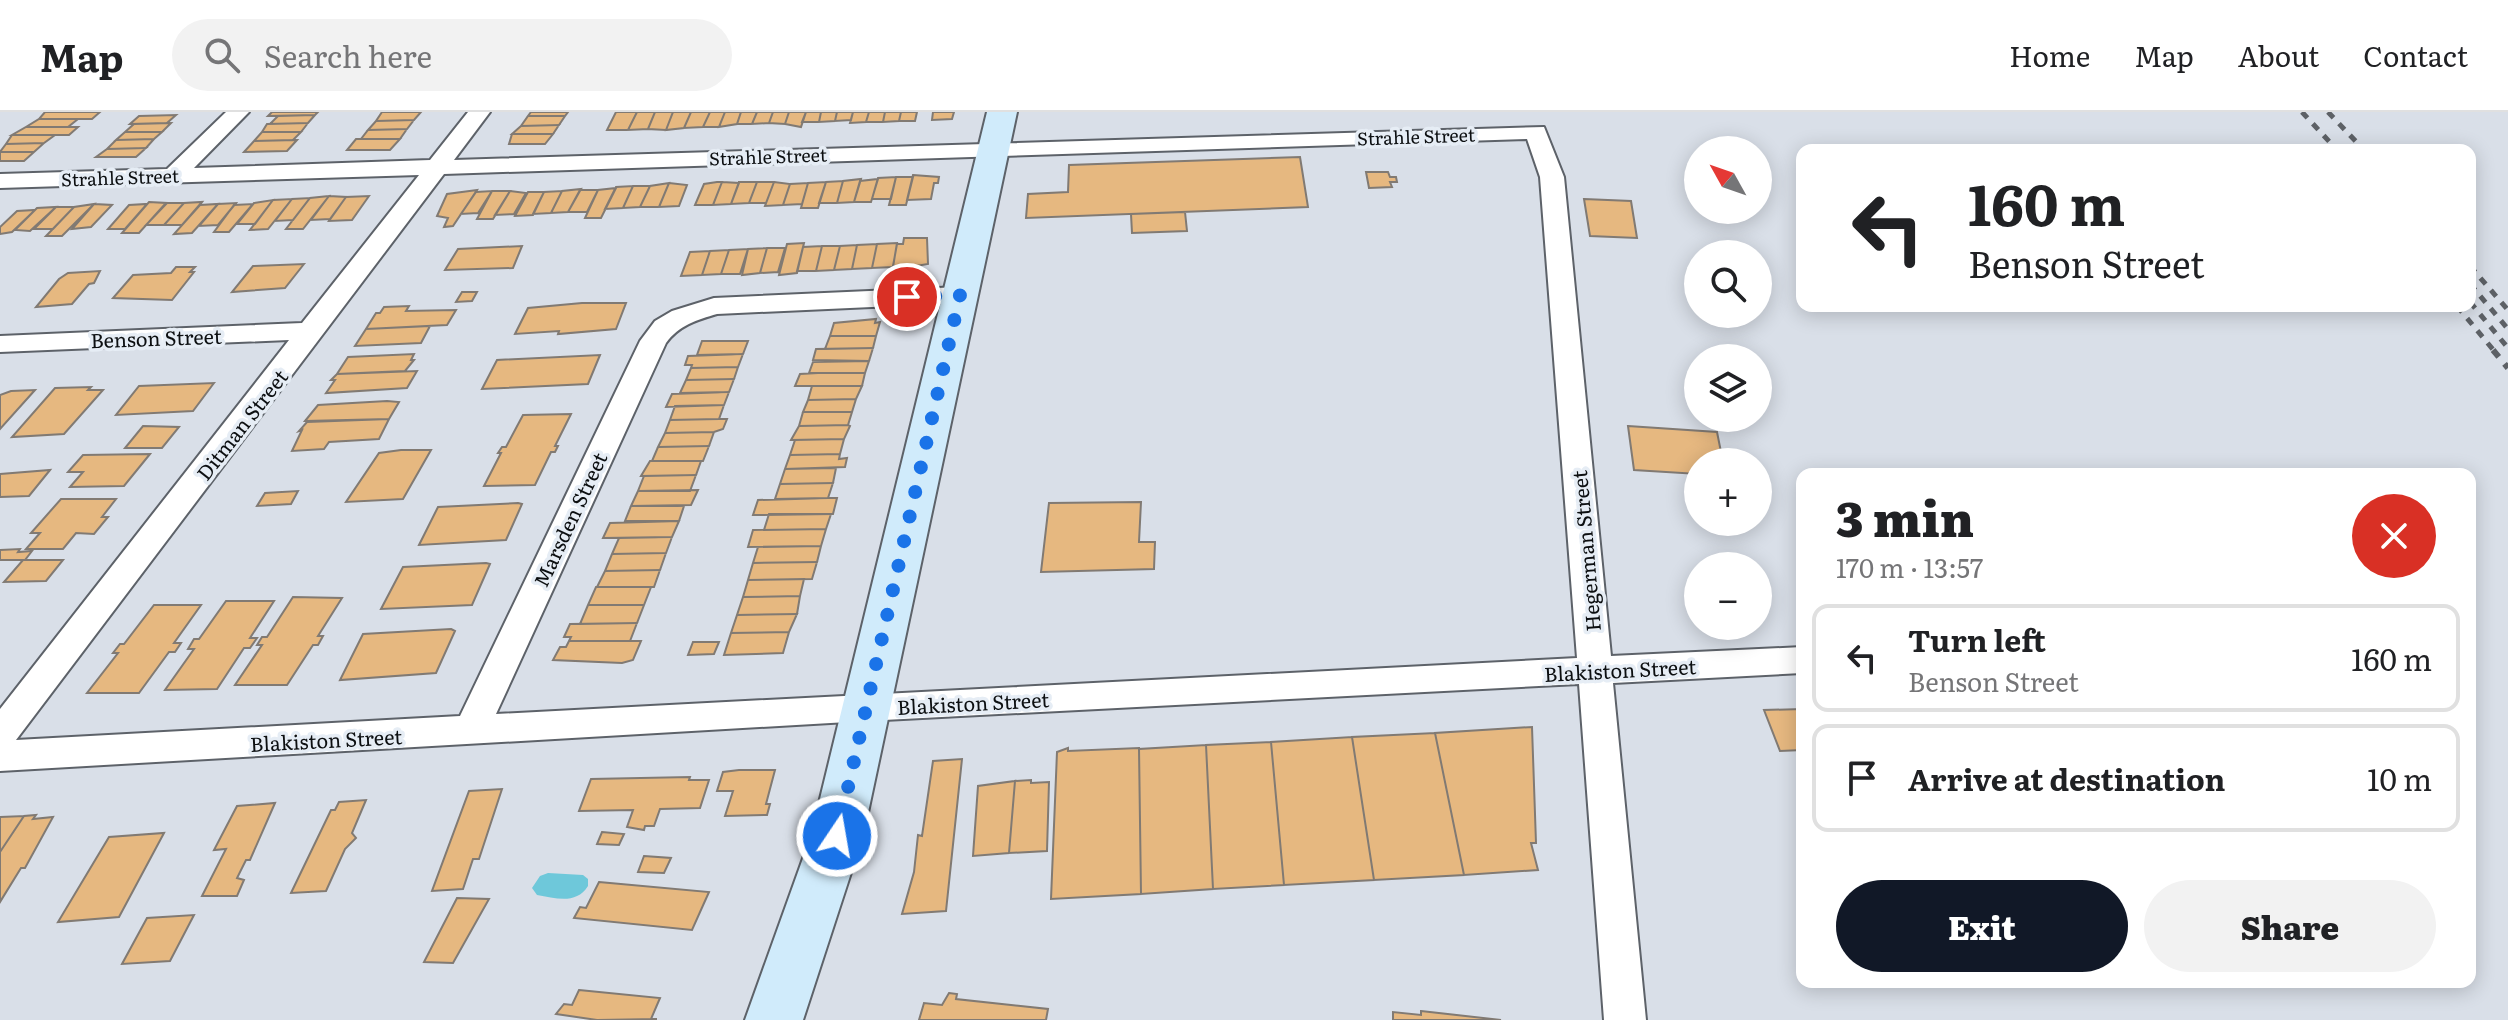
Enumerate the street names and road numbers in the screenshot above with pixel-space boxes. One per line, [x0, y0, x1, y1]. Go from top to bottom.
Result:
street label: Strahle Street [1357, 120, 1476, 152]
street label: Strahle Street [709, 140, 828, 172]
street label: Strahle Street [61, 161, 180, 193]
street label: Benson Street [90, 320, 222, 354]
street label: Ditman Street [188, 362, 294, 486]
street label: Marsden Street [525, 447, 613, 591]
street label: Hegerman Street [1563, 469, 1607, 633]
street label: Blakiston Street [1543, 650, 1697, 688]
street label: Blakiston Street [896, 683, 1050, 721]
street label: Blakiston Street [249, 720, 403, 758]

